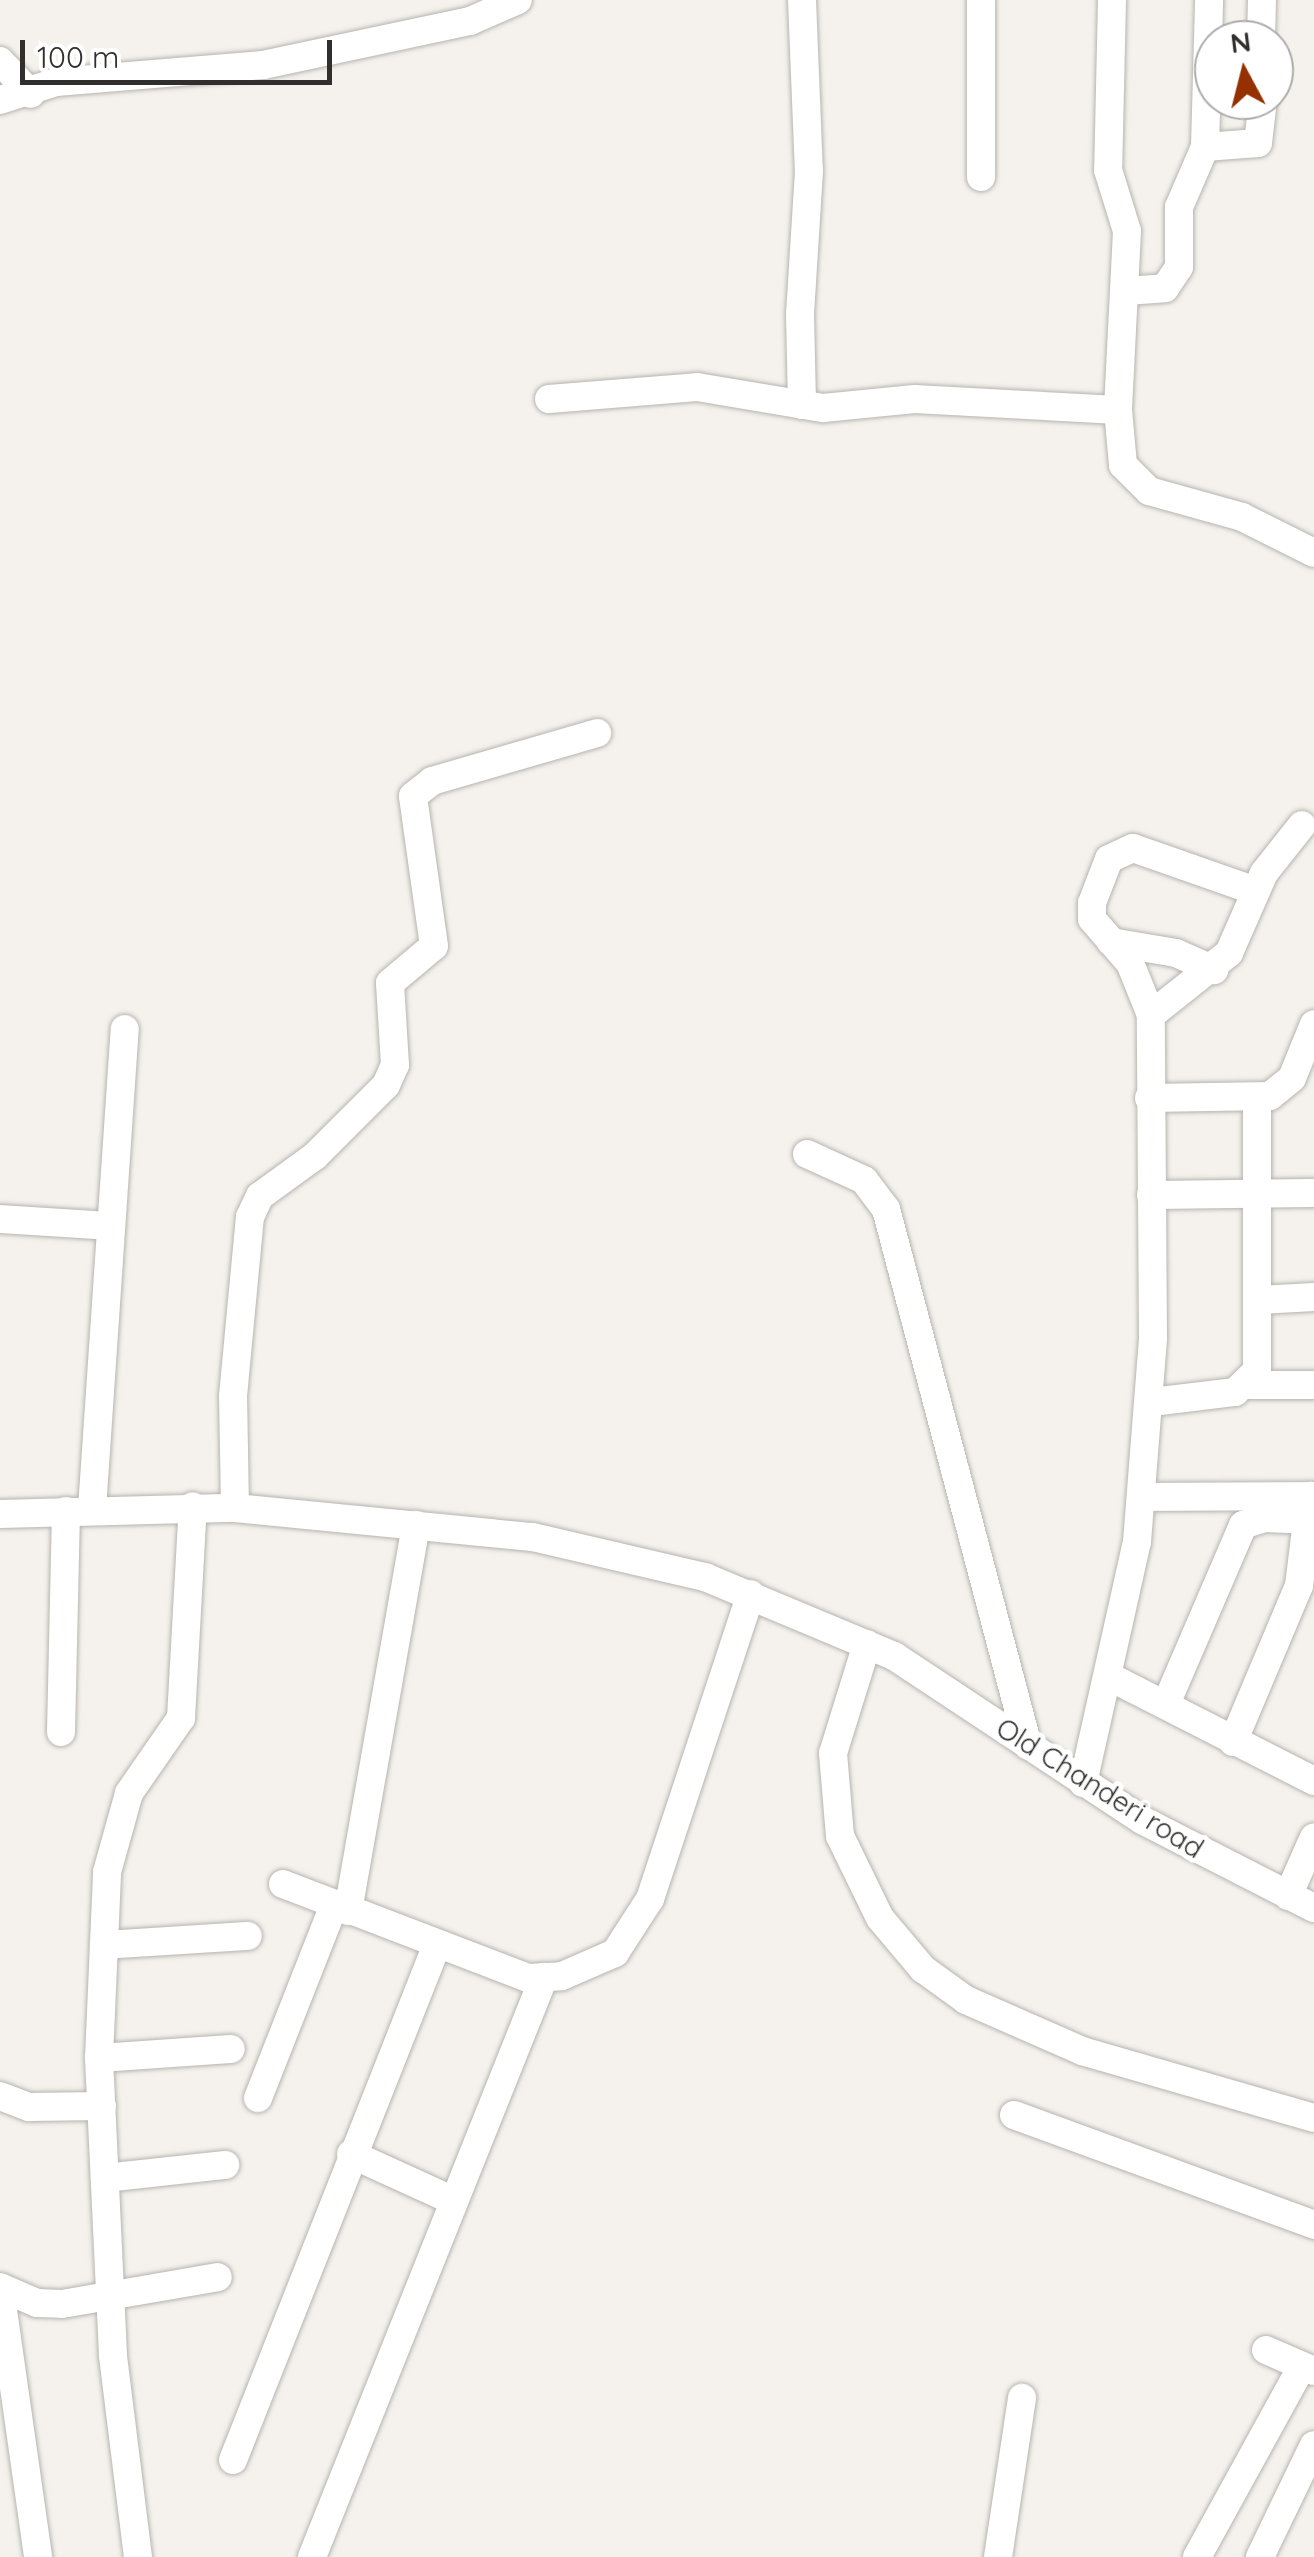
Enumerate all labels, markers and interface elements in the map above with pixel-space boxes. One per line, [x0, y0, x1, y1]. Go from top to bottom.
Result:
scale bar [25, 20, 338, 82]
north arrow [1194, 20, 1294, 120]
text: N [1228, 23, 1253, 60]
text: 100 m [37, 38, 119, 76]
street label: Old Chanderi road [990, 1711, 1210, 1865]

